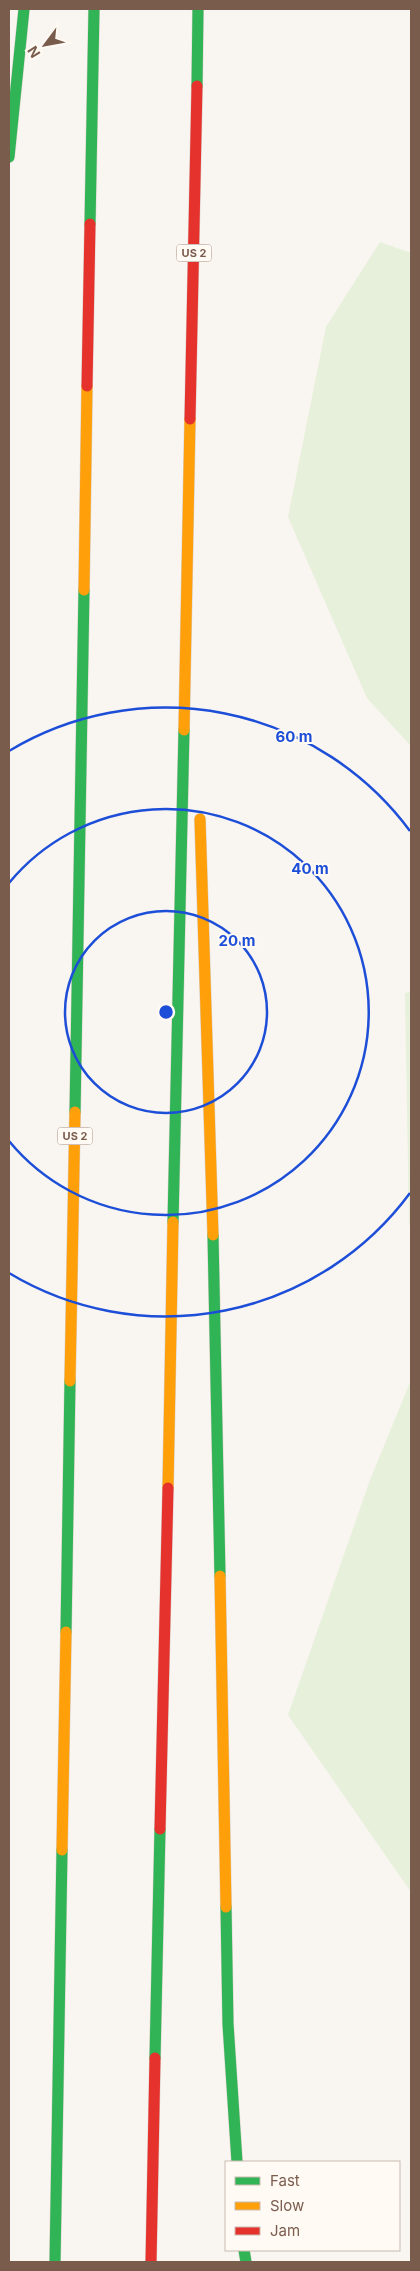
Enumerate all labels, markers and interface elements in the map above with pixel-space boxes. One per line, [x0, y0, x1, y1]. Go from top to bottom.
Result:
north arrow [20, 20, 70, 70]
text: N [24, 43, 44, 61]
road number: US 2 [176, 244, 212, 262]
text: 60 m [275, 727, 313, 746]
text: 40 m [291, 859, 329, 878]
text: 20 m [219, 931, 255, 950]
centre of rings [157, 1003, 175, 1021]
road number: US 2 [58, 1128, 92, 1144]
legend [225, 2161, 400, 2251]
text: Fast [270, 2171, 300, 2190]
text: Slow [270, 2196, 304, 2215]
text: Jam [270, 2221, 300, 2240]

